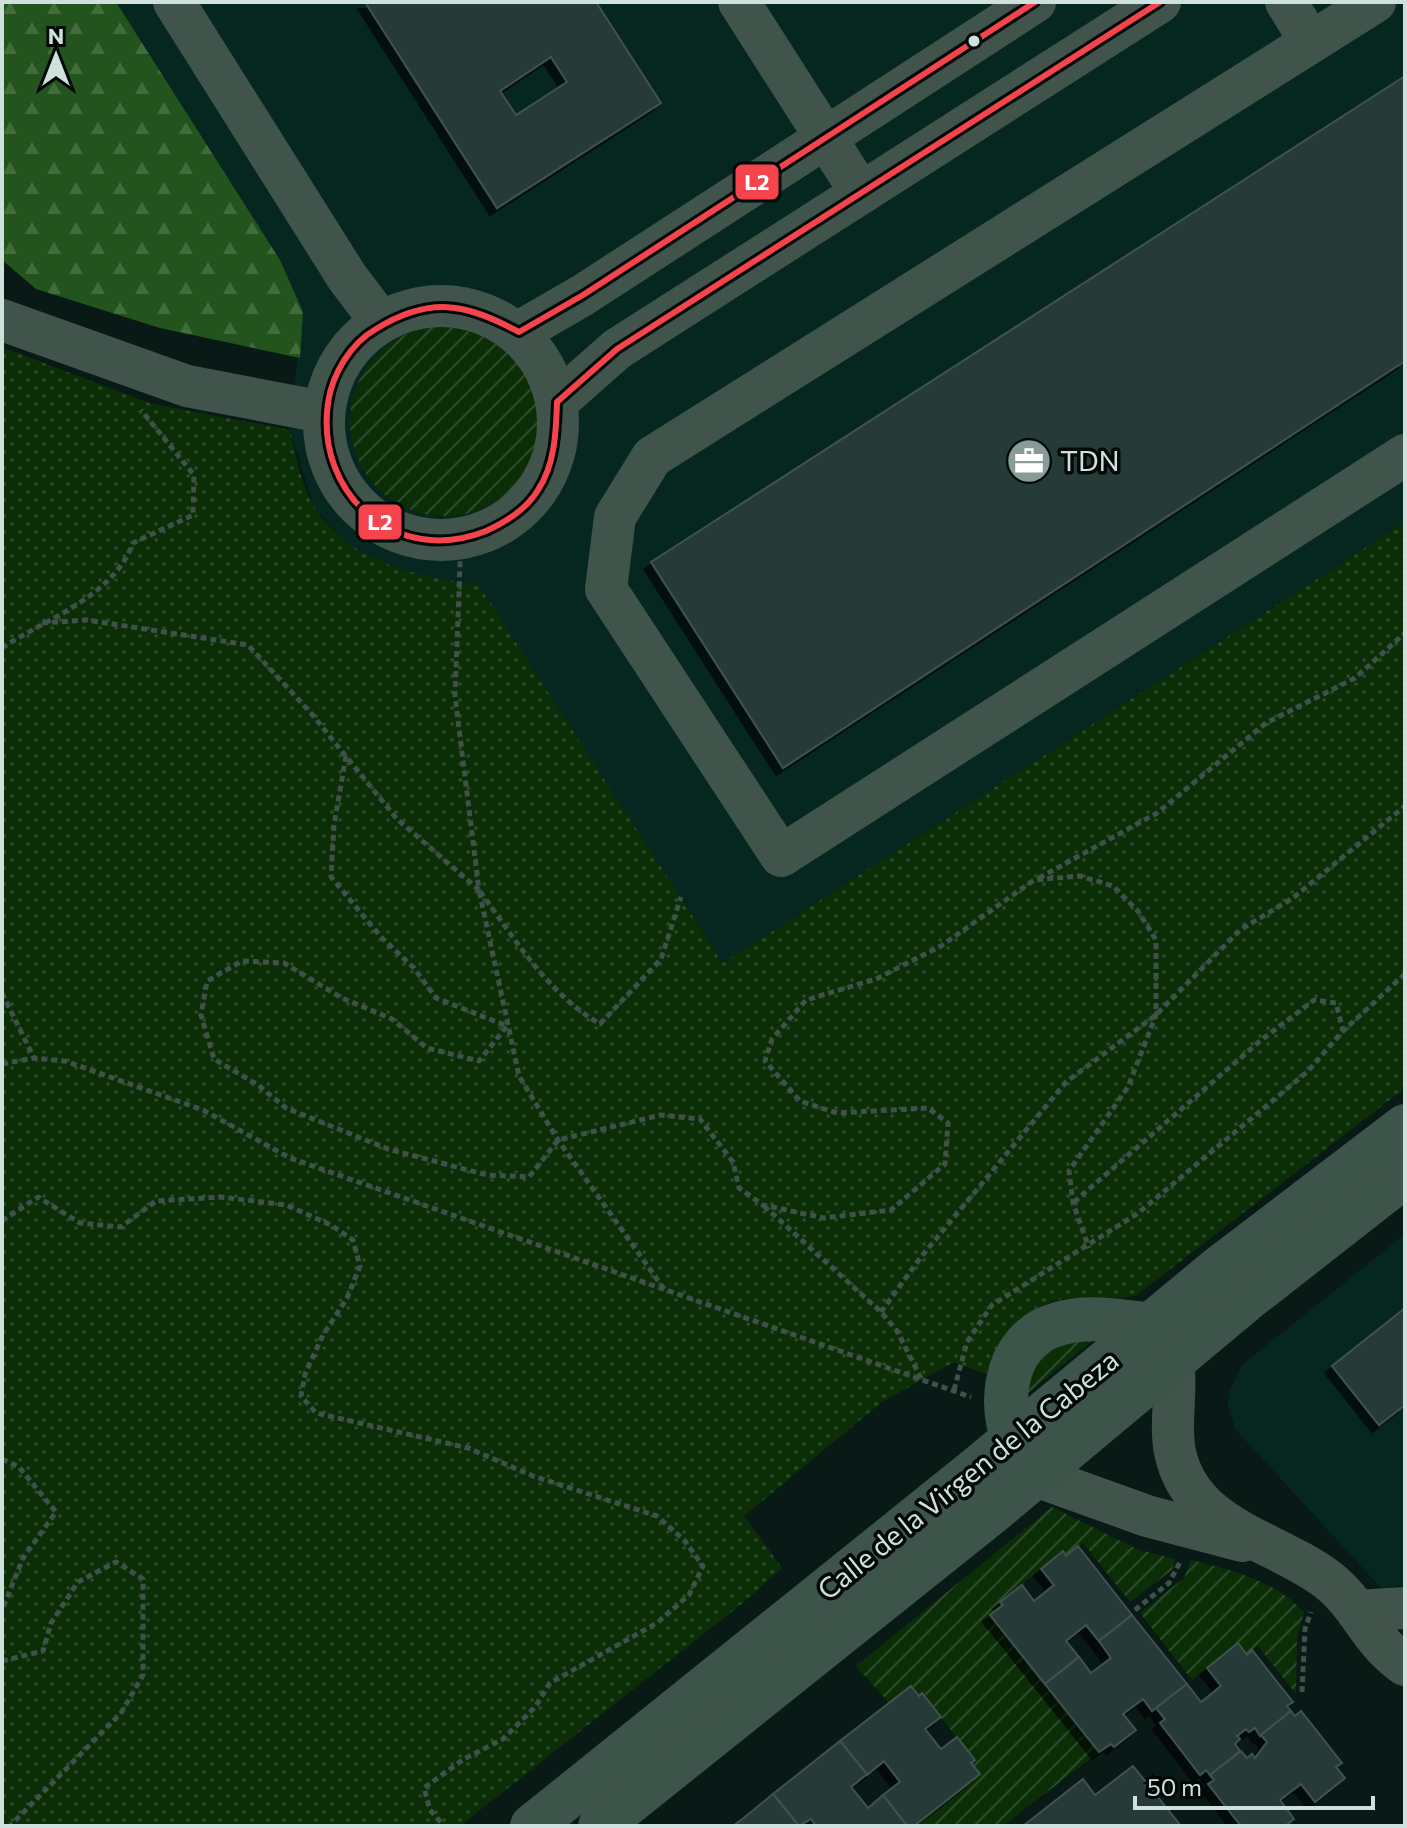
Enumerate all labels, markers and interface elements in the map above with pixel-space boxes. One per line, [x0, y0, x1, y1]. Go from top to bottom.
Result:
north arrow [16, 16, 96, 96]
text: N [48, 22, 64, 49]
unlabelled marker [966, 33, 982, 49]
line badge: L2 [734, 163, 780, 201]
text: L2 [744, 168, 770, 195]
office icon: TDN [1005, 437, 1053, 485]
place label: TDN [1060, 443, 1120, 477]
line badge: L2 [357, 503, 403, 541]
text: L2 [367, 508, 393, 535]
street label: Calle de la Virgen de la Cabeza [810, 1342, 1125, 1606]
scale bar [1135, 1760, 1373, 1810]
text: 50 m [1147, 1772, 1202, 1801]

